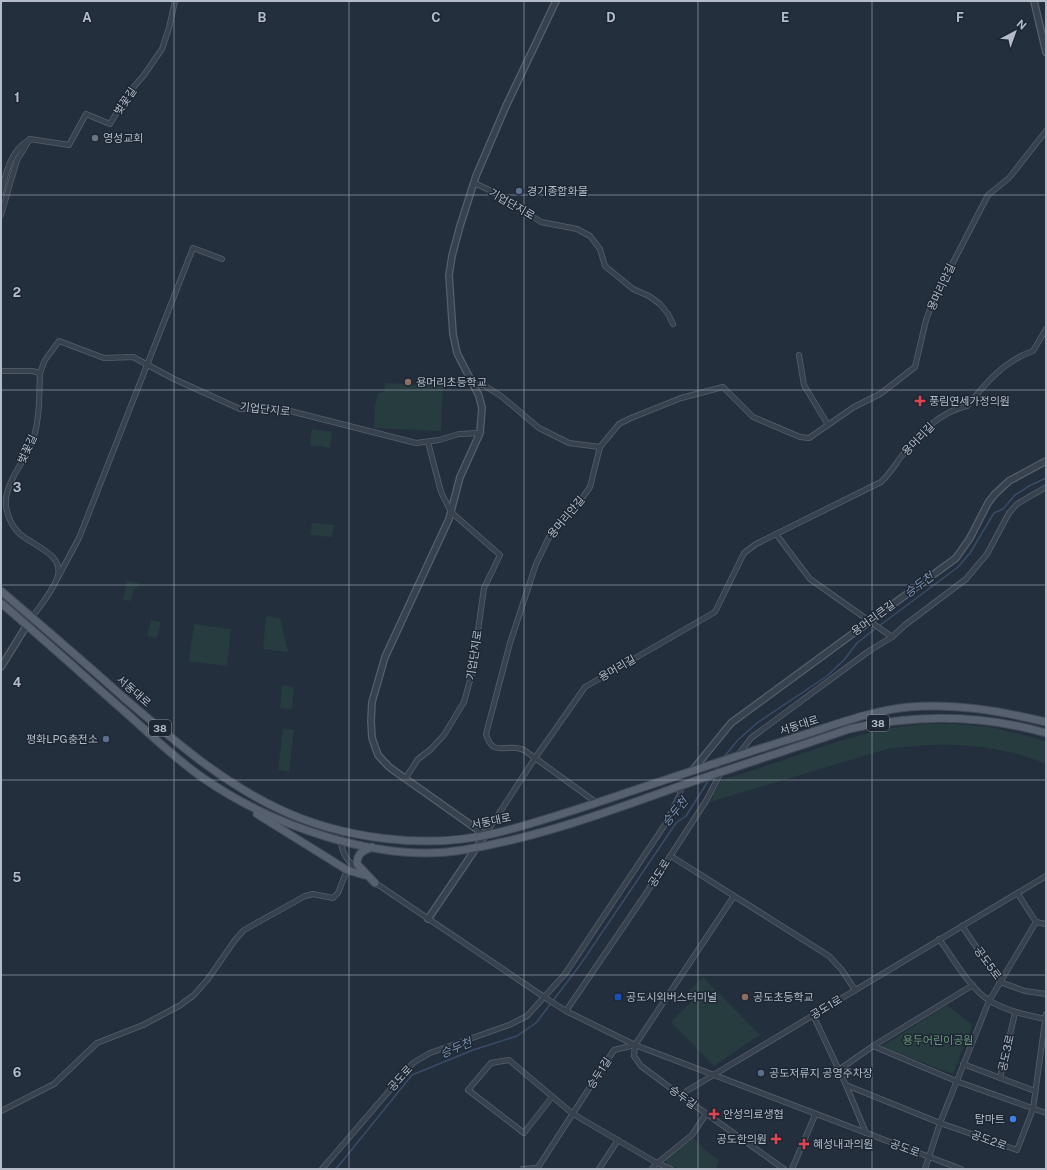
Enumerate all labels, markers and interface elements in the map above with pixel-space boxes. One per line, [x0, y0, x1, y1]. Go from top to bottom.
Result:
text: A [82, 10, 92, 25]
text: B [258, 10, 267, 25]
text: C [431, 10, 441, 25]
text: D [606, 10, 616, 25]
text: E [781, 10, 789, 25]
text: F [956, 10, 964, 25]
north arrow [995, 12, 1035, 52]
text: N [1014, 17, 1029, 32]
street label: 벚꽃길 [112, 85, 138, 117]
text: 1 [14, 90, 20, 105]
place label: 영성교회 [103, 132, 143, 144]
marker: 영성교회 [90, 133, 100, 143]
place label: 경기종합화물 [527, 185, 588, 197]
street label: 기업단지로 [487, 186, 537, 222]
marker: 경기종합화물 [514, 186, 524, 196]
street label: 용머리안길 [925, 262, 957, 312]
text: 2 [13, 285, 21, 300]
place label: 용머리초등학교 [416, 376, 487, 388]
marker: 용머리초등학교 [403, 377, 413, 387]
marker: 풍림연세가정의원 [914, 395, 926, 407]
place label: 풍림연세가정의원 [929, 395, 1010, 407]
street label: 기업단지로 [239, 400, 291, 418]
street label: 용머리길 [900, 420, 936, 458]
street label: 벚꽃길 [15, 433, 39, 465]
text: 3 [13, 480, 22, 495]
street label: 용머리안길 [545, 494, 587, 540]
water label: 승두천 [901, 568, 938, 600]
street label: 용머리큰길 [849, 598, 897, 638]
street label: 기업단지로 [464, 629, 484, 681]
street label: 용머리길 [596, 653, 638, 683]
street label: 서동대로 [115, 673, 153, 709]
text: 4 [13, 675, 22, 690]
street label: 서동대로 [778, 713, 820, 737]
road number: 38 [867, 715, 889, 731]
road number: 38 [149, 720, 171, 736]
place label: 평화LPG충전소 [26, 733, 98, 745]
marker: 평화LPG충전소 [101, 734, 111, 744]
water label: 승두천 [659, 793, 692, 829]
street label: 서동대로 [470, 811, 512, 831]
street label: 공도로 [646, 857, 672, 889]
text: 5 [13, 870, 22, 885]
street label: 공도5로 [972, 944, 1004, 982]
place label: 공도시외버스터미널 [626, 991, 717, 1003]
place label: 공도초등학교 [753, 991, 814, 1003]
marker: 공도시외버스터미널 [613, 992, 623, 1002]
marker: 공도초등학교 [740, 992, 750, 1002]
street label: 공도1로 [808, 993, 844, 1021]
street label: 공도3로 [996, 1033, 1016, 1073]
park label: 용두어린이공원 [903, 1034, 973, 1046]
water label: 승두천 [438, 1035, 476, 1061]
street label: 승두1길 [584, 1055, 614, 1091]
street label: 공도로 [385, 1063, 415, 1093]
text: 6 [13, 1065, 22, 1080]
place label: 공도저류지 공영주차장 [769, 1067, 873, 1079]
marker: 공도저류지 공영주차장 [756, 1068, 766, 1078]
street label: 승두길 [667, 1083, 699, 1111]
marker: 안성의료생협 [708, 1108, 720, 1120]
place label: 안성의료생협 [723, 1108, 784, 1120]
place label: 탑마트 [975, 1113, 1005, 1125]
marker: 탑마트 [1008, 1114, 1018, 1124]
street label: 공도2로 [970, 1128, 1008, 1152]
place label: 공도한의원 [716, 1133, 767, 1145]
marker: 공도한의원 [770, 1133, 782, 1145]
street label: 공도로 [889, 1137, 921, 1159]
marker: 혜성내과의원 [798, 1138, 810, 1150]
place label: 혜성내과의원 [813, 1138, 874, 1150]

